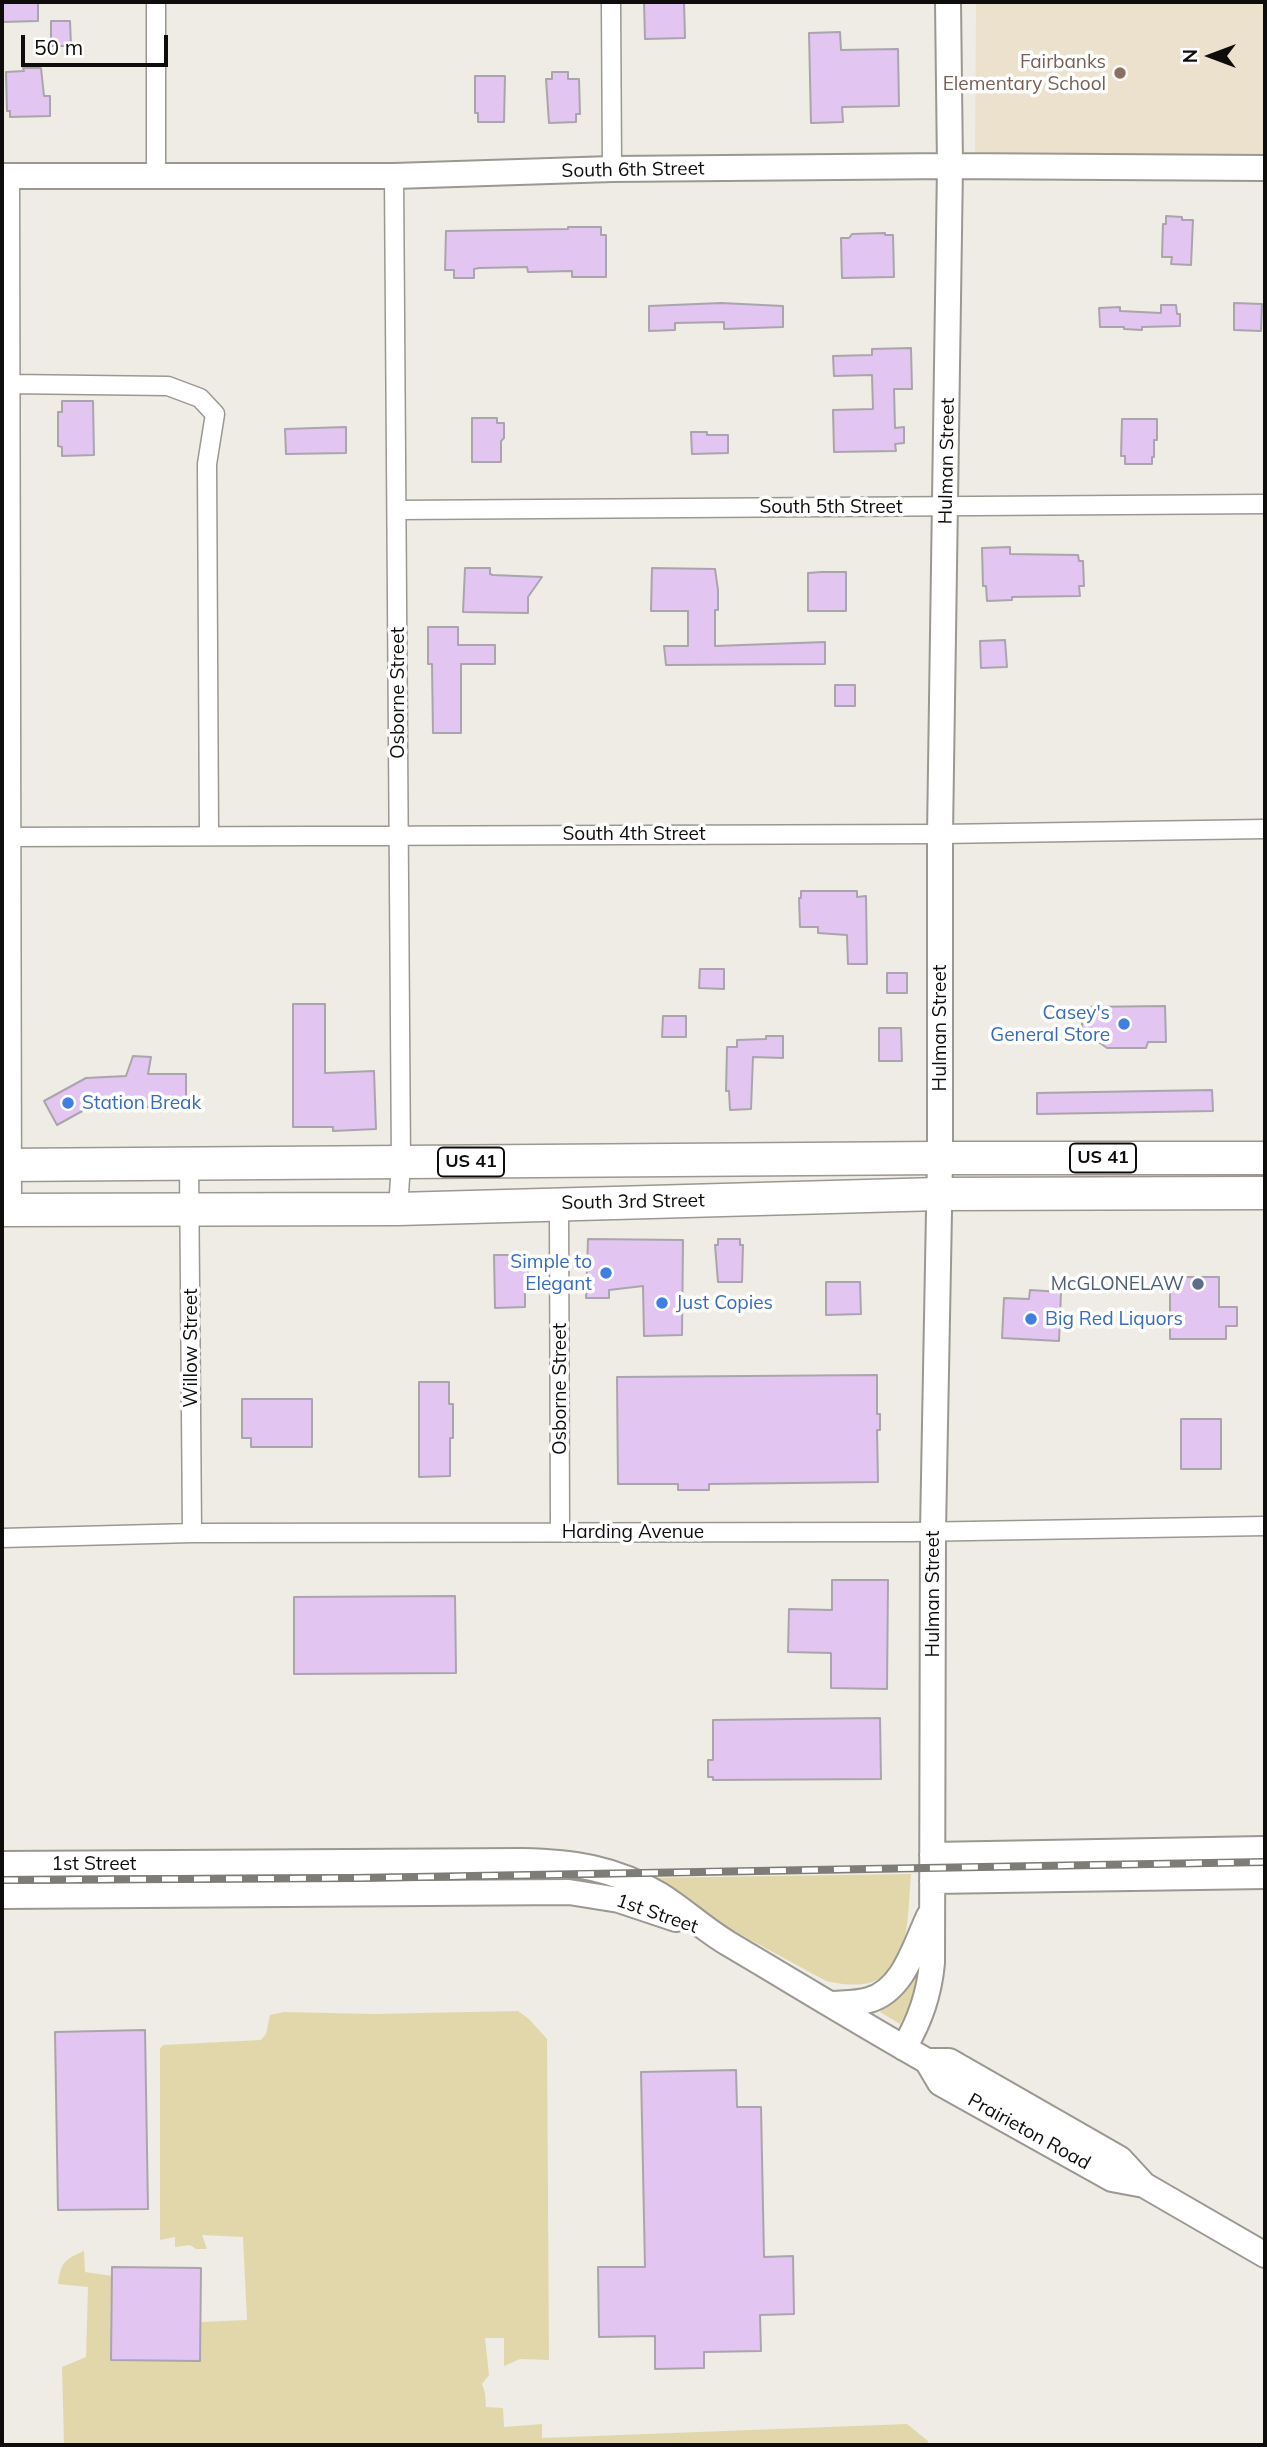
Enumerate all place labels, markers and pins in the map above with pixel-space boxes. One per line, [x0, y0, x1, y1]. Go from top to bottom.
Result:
place label: Fairbanks Elementary School [943, 51, 1106, 95]
marker: Fairbanks Elementary School [1112, 65, 1128, 81]
place label: Casey's General Store [990, 1002, 1110, 1046]
marker: Casey's General Store [1116, 1016, 1132, 1032]
place label: Station Break [82, 1092, 201, 1114]
marker: Station Break [60, 1095, 76, 1111]
place label: Simple to Elegant [510, 1251, 592, 1295]
marker: Simple to Elegant [598, 1265, 614, 1281]
place label: McGLONELAW [1051, 1273, 1184, 1295]
marker: McGLONELAW [1190, 1276, 1206, 1292]
place label: Just Copies [676, 1292, 773, 1314]
marker: Just Copies [654, 1295, 670, 1311]
place label: Big Red Liquors [1045, 1308, 1183, 1330]
marker: Big Red Liquors [1023, 1311, 1039, 1327]

